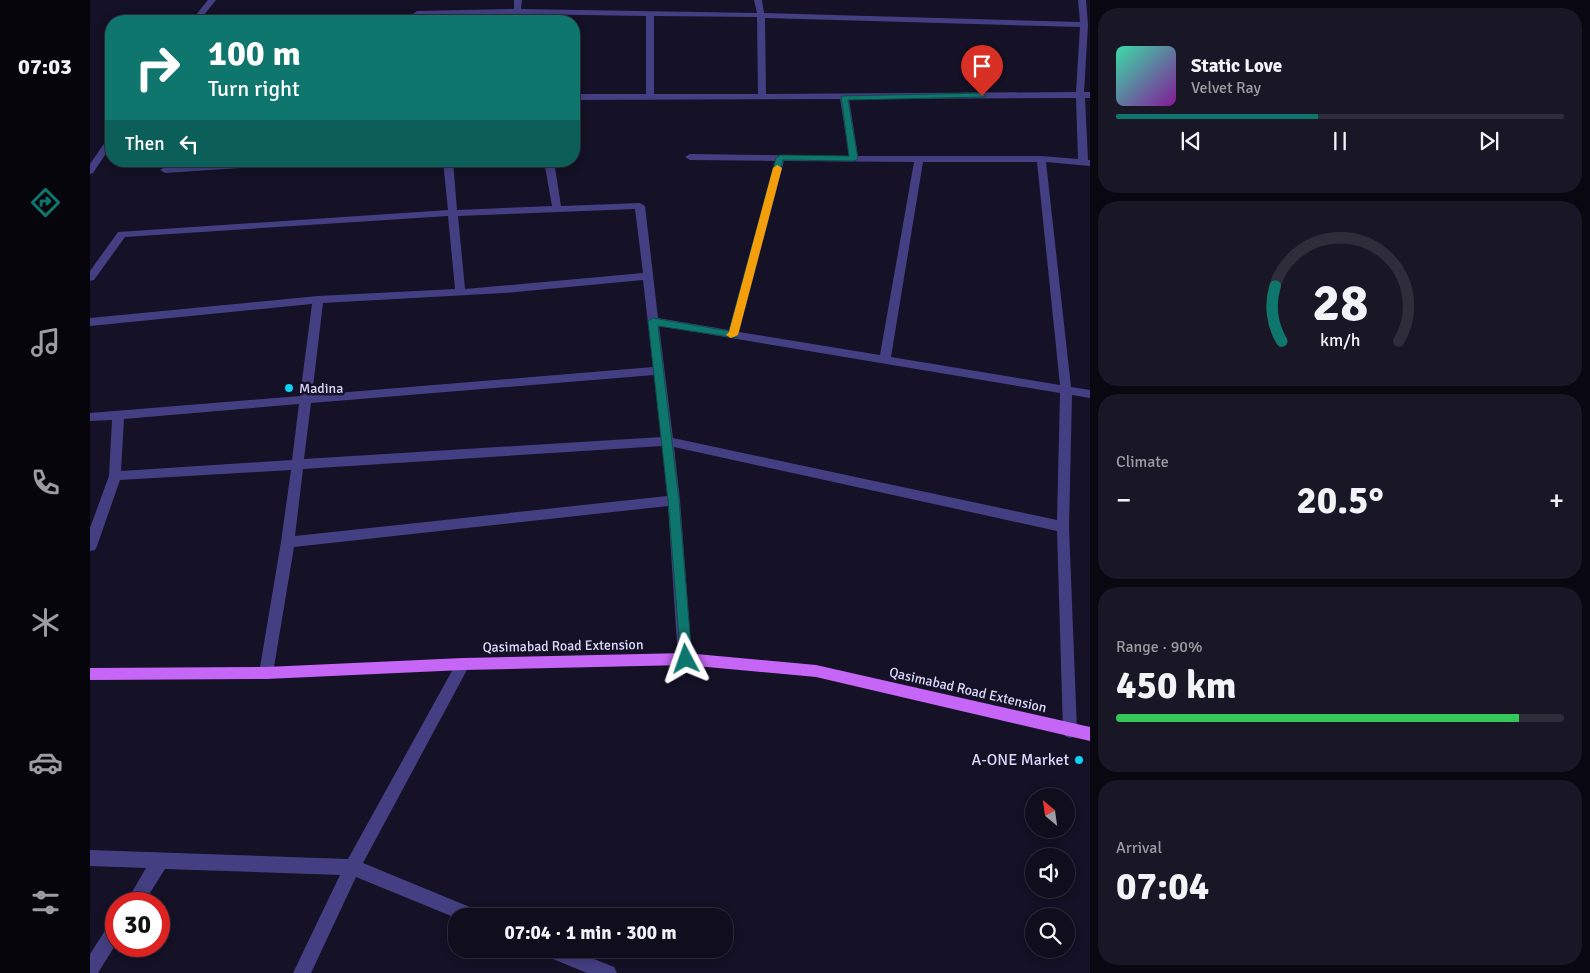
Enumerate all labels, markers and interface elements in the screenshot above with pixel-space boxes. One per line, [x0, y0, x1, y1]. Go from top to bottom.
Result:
text: 100 m [208, 32, 301, 75]
icon: right [125, 35, 190, 100]
pin [961, 45, 1003, 96]
icon: arrive [968, 52, 996, 80]
text: 07:03 [18, 53, 72, 80]
text: Static Love [1191, 54, 1282, 78]
text: Turn right [208, 75, 300, 102]
text: Velvet Ray [1191, 78, 1261, 98]
icon: previous [1177, 127, 1205, 155]
icon: pause [1326, 127, 1354, 155]
icon: next [1475, 127, 1503, 155]
icon: left [175, 130, 203, 158]
text: Then [125, 132, 165, 156]
icon: directions [28, 185, 63, 220]
text: 28 [1312, 271, 1368, 335]
icon: music [28, 325, 63, 360]
text: km/h [1320, 329, 1360, 351]
place label: Madina [299, 380, 343, 397]
marker: Madina [283, 382, 295, 394]
text: Climate [1116, 452, 1169, 472]
icon: phone [28, 465, 63, 500]
text: 20.5° [1296, 477, 1384, 524]
text: − [1116, 483, 1131, 517]
text: + [1549, 483, 1564, 517]
icon: climate [28, 605, 63, 640]
position arrow [659, 632, 711, 684]
street label: Qasimabad Road Extension [482, 636, 644, 656]
text: Range · 90% [1116, 637, 1202, 657]
text: 450 km [1116, 662, 1237, 709]
street label: Qasimabad Road Extension [888, 664, 1048, 716]
icon: car [28, 745, 63, 780]
place label: A-ONE Market [971, 750, 1069, 770]
marker: A-ONE Market [1073, 754, 1085, 766]
north arrow [1025, 788, 1075, 838]
map controls [1025, 788, 1075, 958]
text: Arrival [1116, 838, 1162, 858]
button: sound [1025, 848, 1075, 898]
text: 07:04 [1116, 863, 1209, 910]
icon: filters [28, 885, 63, 920]
speed limit sign: 30 [105, 892, 170, 957]
button: search [1025, 908, 1075, 958]
text: 07:04 · 1 min · 300 m [504, 921, 677, 945]

